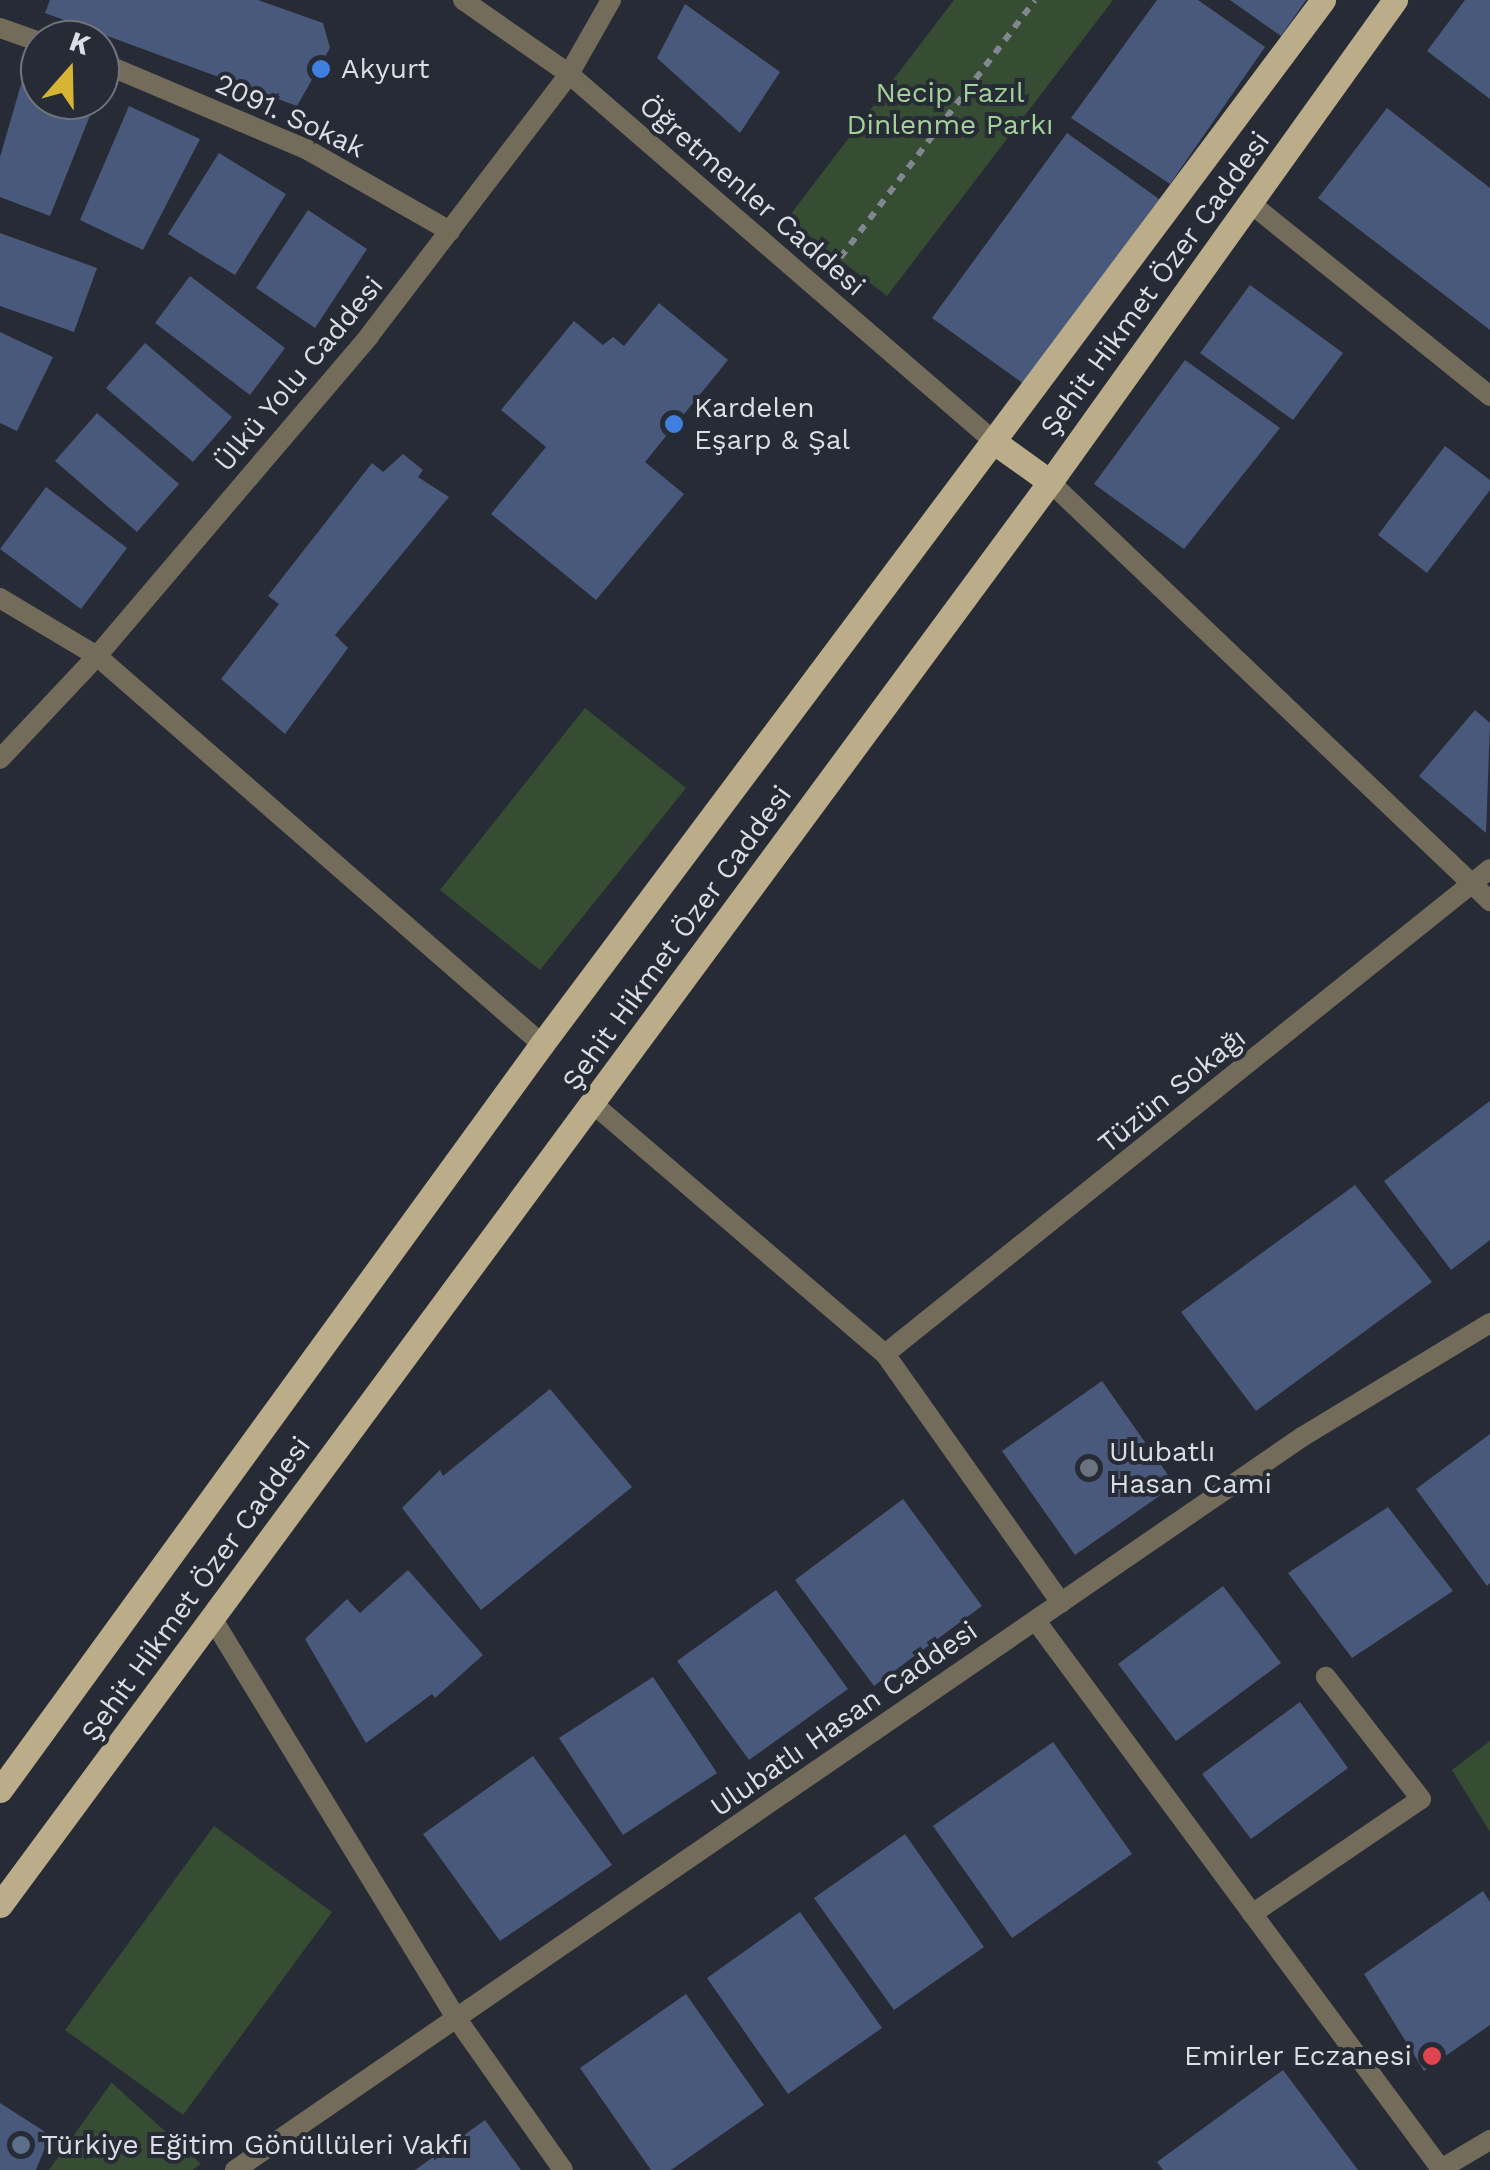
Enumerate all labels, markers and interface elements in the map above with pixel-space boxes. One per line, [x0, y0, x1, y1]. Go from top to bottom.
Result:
north arrow [20, 20, 120, 120]
text: K [65, 24, 95, 62]
place label: Akyurt [341, 52, 429, 86]
marker: Akyurt [310, 58, 332, 80]
street label: 2091. Sokak [210, 67, 370, 165]
park label: Necip Fazıl Dinlenme Parkı [847, 76, 1053, 142]
street label: Öğretmenler Caddesi [632, 89, 872, 303]
street label: Şehit Hikmet Özer Caddesi [1033, 125, 1277, 443]
street label: Ülkü Yolu Caddesi [207, 269, 391, 479]
place label: Kardelen Eşarp & Şal [694, 391, 850, 457]
marker: Kardelen Eşarp & Şal [663, 413, 685, 435]
street label: Şehit Hikmet Özer Caddesi [555, 779, 799, 1097]
street label: Tüzün Sokağı [1091, 1021, 1253, 1161]
street label: Şehit Hikmet Özer Caddesi [74, 1430, 318, 1748]
place label: Ulubatlı Hasan Cami [1109, 1435, 1272, 1501]
marker: Ulubatlı Hasan Cami [1078, 1457, 1100, 1479]
street label: Ulubatlı Hasan Caddesi [704, 1614, 984, 1824]
place label: Emirler Eczanesi [1183, 2039, 1412, 2073]
marker: Emirler Eczanesi [1421, 2045, 1443, 2067]
place label: Türkiye Eğitim Gönüllüleri Vakfı [41, 2128, 470, 2162]
marker: Türkiye Eğitim Gönüllüleri Vakfı [10, 2134, 32, 2156]

